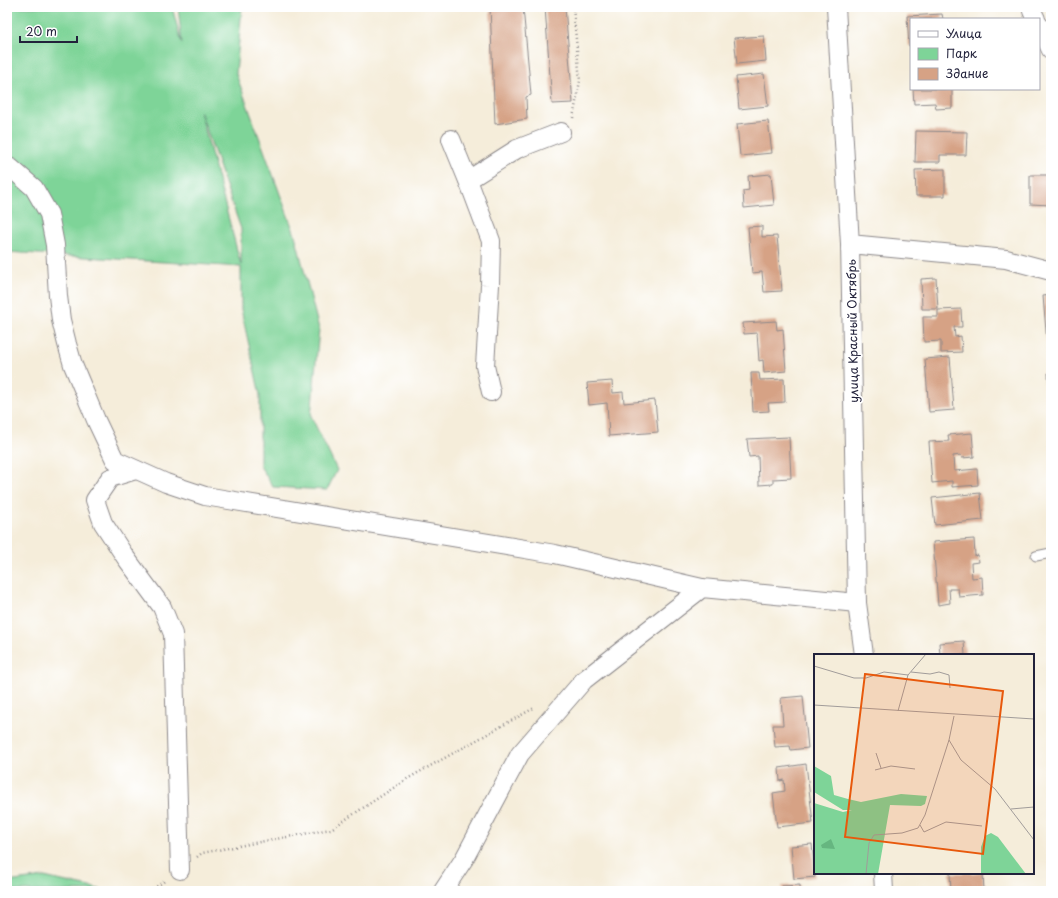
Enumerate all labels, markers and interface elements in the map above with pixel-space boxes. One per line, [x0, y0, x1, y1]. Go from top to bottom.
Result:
scale bar [20, 18, 77, 44]
legend [910, 18, 1040, 90]
text: 20 m [26, 22, 57, 40]
text: Улица [946, 24, 982, 42]
text: Парк [946, 44, 978, 62]
text: Здание [946, 64, 988, 82]
street label: улица Красный Октябрь [842, 259, 862, 403]
inset map [814, 654, 1034, 874]

